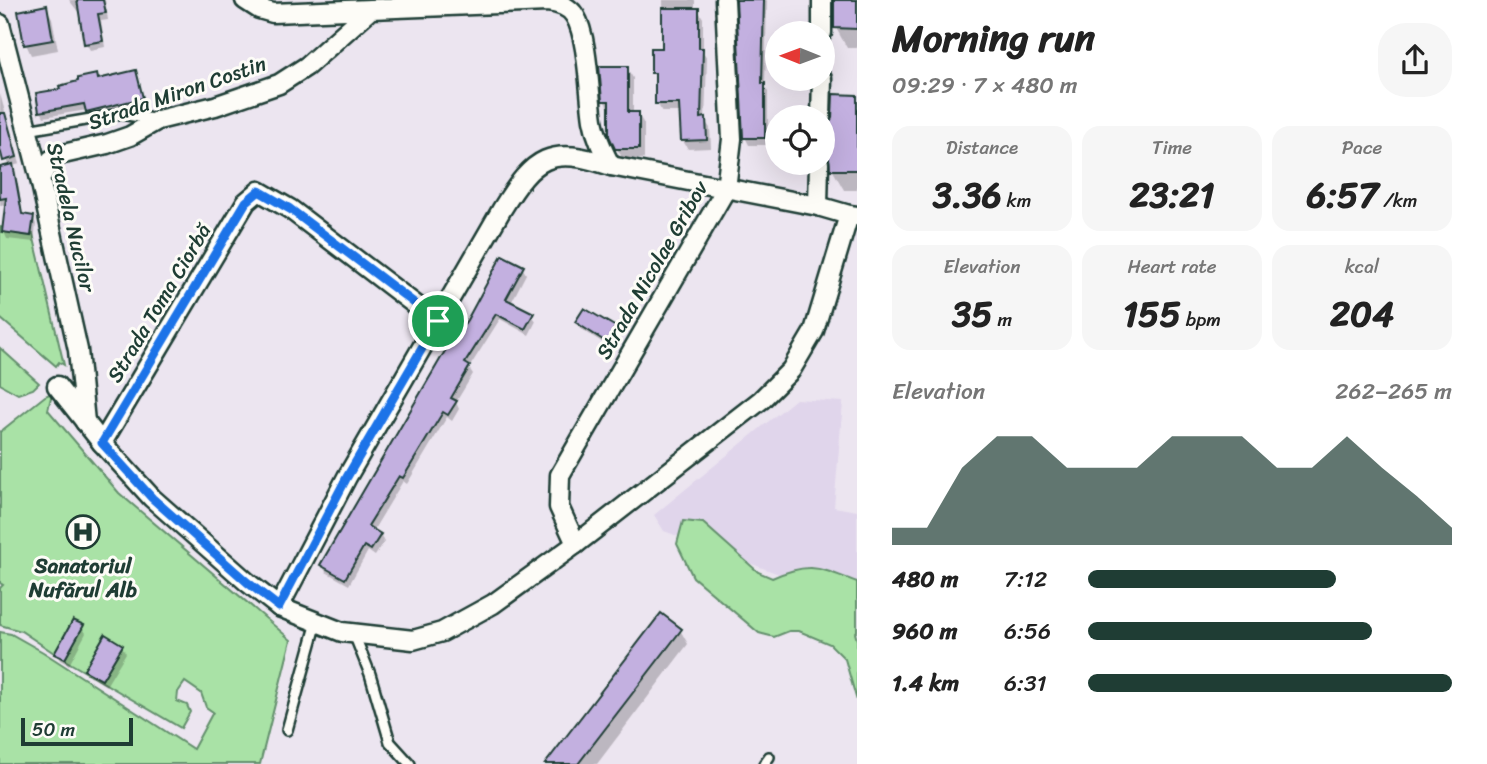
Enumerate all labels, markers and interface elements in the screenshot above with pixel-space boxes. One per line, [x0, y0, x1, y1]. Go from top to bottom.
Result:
text: Morning run [892, 5, 1095, 72]
north arrow [765, 21, 835, 91]
map controls [765, 21, 835, 175]
button: share [1378, 23, 1452, 97]
street label: Strada Miron Costin [83, 45, 271, 141]
text: 09:29 · 7 × 480 m [892, 65, 1077, 106]
button: locate [765, 105, 835, 175]
text: Distance [946, 131, 1018, 164]
text: Time [1152, 131, 1192, 164]
text: Pace [1342, 131, 1382, 164]
street label: Stradela Nucilor [35, 138, 107, 297]
text: 3.36 [933, 164, 1002, 226]
text: 23:21 [1129, 164, 1215, 226]
text: 6:57 [1307, 164, 1378, 226]
street label: Strada Nicolae Gribov [585, 172, 719, 367]
text: km [1002, 184, 1031, 217]
text: /km [1378, 184, 1417, 217]
street label: Strada Toma Ciorbă [96, 215, 223, 390]
text: Elevation [944, 250, 1020, 283]
text: Heart rate [1127, 250, 1217, 283]
text: kcal [1345, 250, 1379, 283]
text: 35 [952, 283, 993, 345]
text: 155 [1123, 283, 1181, 345]
text: 204 [1330, 283, 1394, 345]
pin [408, 291, 468, 351]
icon: arrive [419, 302, 457, 340]
text: m [993, 303, 1012, 336]
text: bpm [1181, 303, 1221, 336]
text: Elevation [892, 371, 985, 412]
text: 262–265 m [1335, 371, 1452, 412]
hospital icon: Sanatoriul Nufărul Alb [64, 513, 102, 551]
place label: Sanatoriul Nufărul Alb [28, 547, 137, 609]
text: 480 m [892, 559, 958, 600]
text: 7:12 [1004, 559, 1047, 600]
text: 960 m [892, 611, 957, 652]
text: 6:56 [1004, 611, 1051, 652]
text: 1.4 km [892, 663, 959, 704]
text: 6:31 [1004, 663, 1047, 704]
text: 50 m [32, 713, 75, 746]
scale bar [21, 715, 133, 747]

